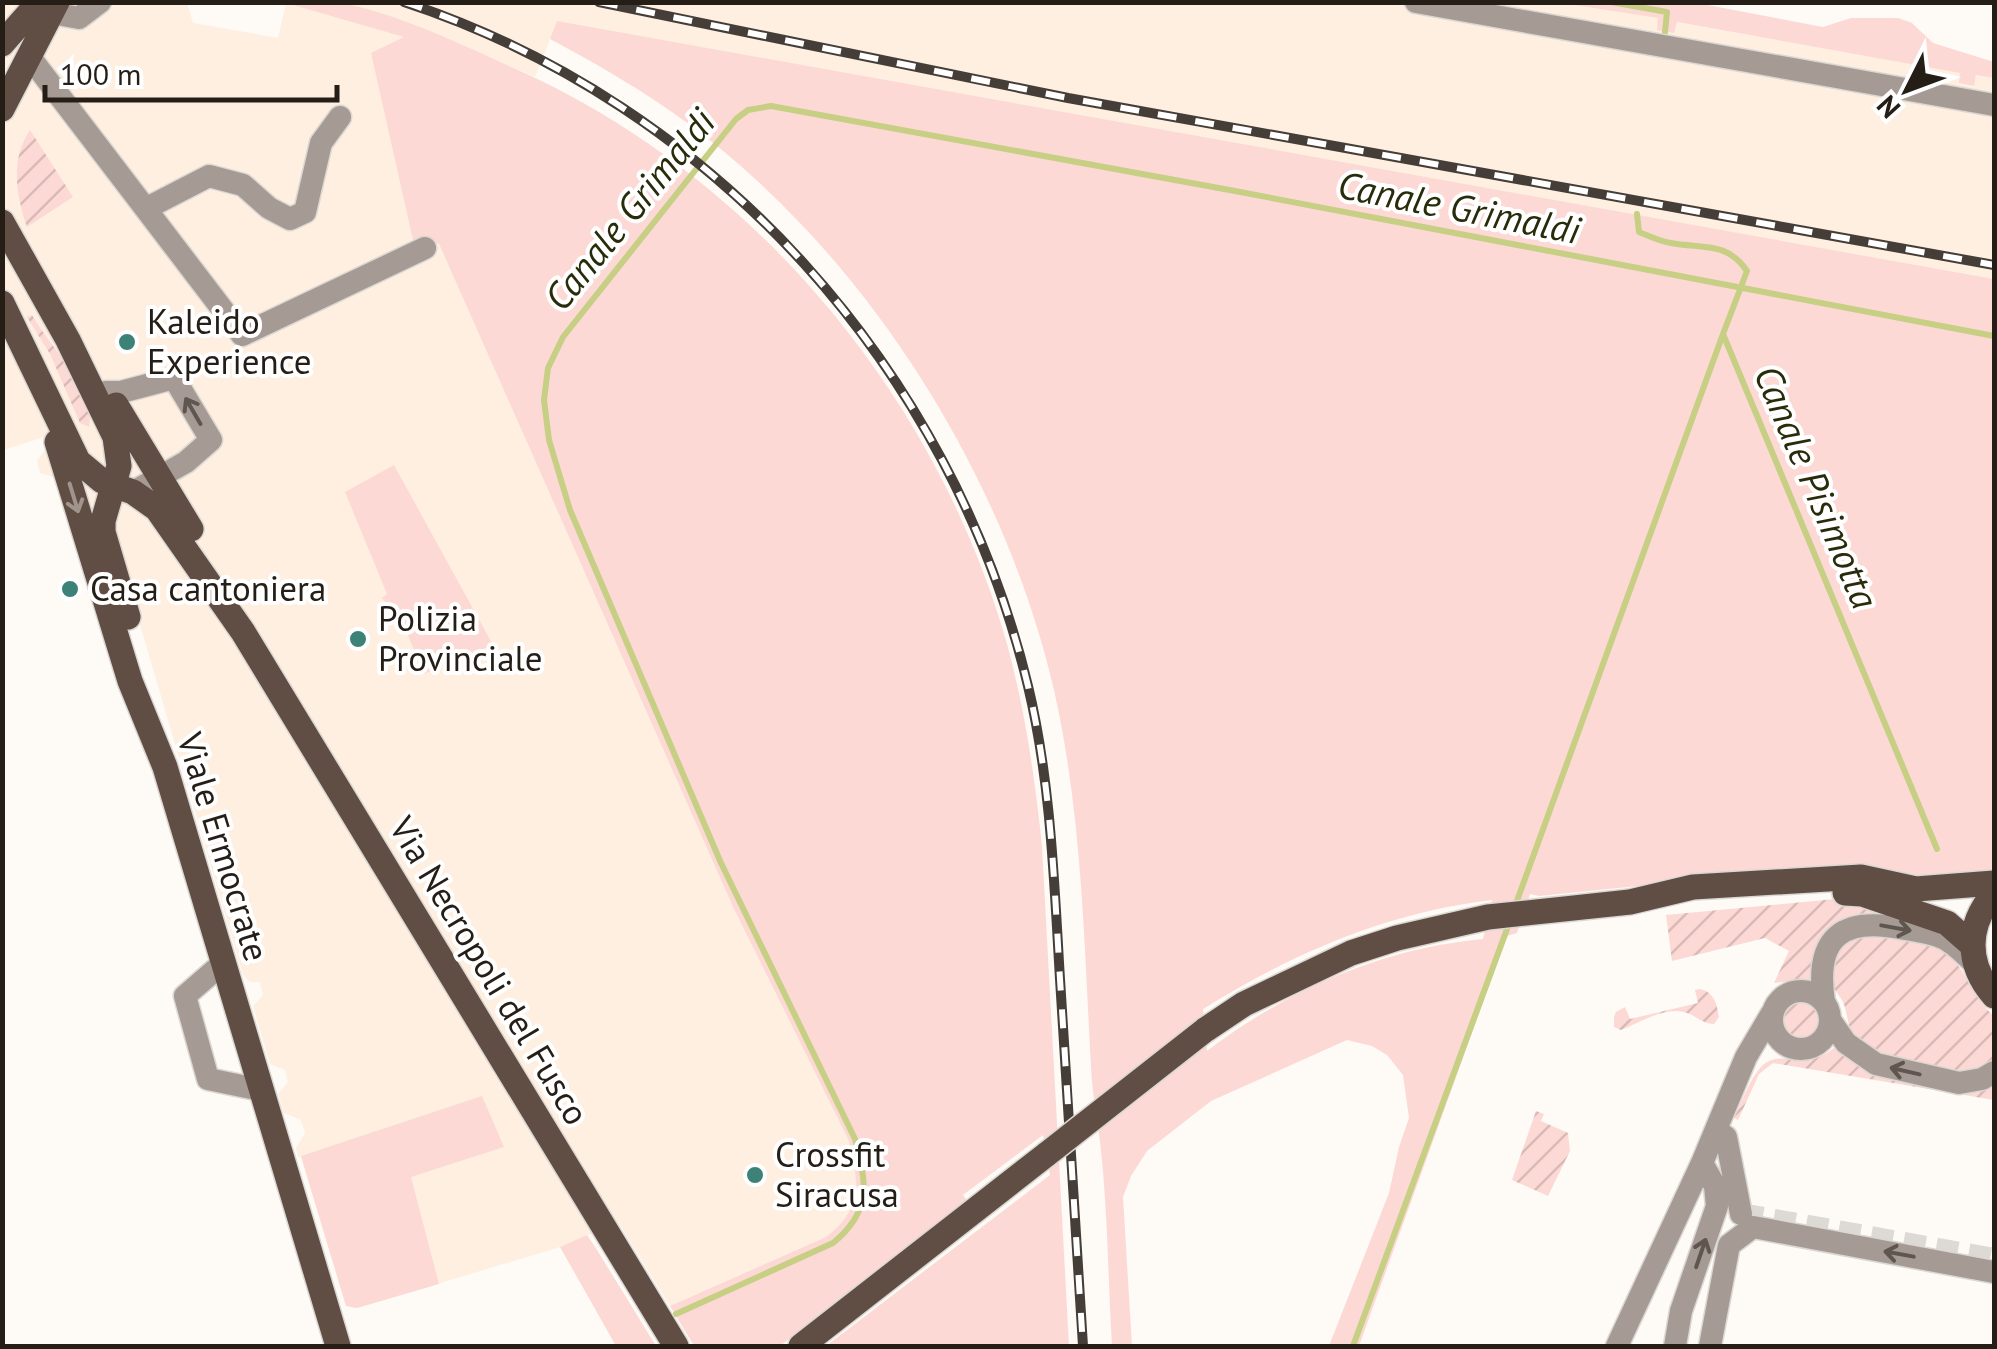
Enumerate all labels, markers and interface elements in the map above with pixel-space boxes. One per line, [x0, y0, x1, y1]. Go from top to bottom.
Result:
scale bar [45, 40, 338, 102]
north arrow [1857, 40, 1957, 140]
text: 100 m [60, 54, 141, 93]
text: N [1868, 88, 1908, 126]
water label: Canale Grimaldi [533, 97, 726, 320]
water label: Canale Grimaldi [1334, 159, 1586, 254]
place label: Kaleido Experience [147, 298, 311, 384]
marker: Kaleido Experience [116, 331, 138, 353]
water label: Canale Pisimotta [1744, 357, 1891, 616]
one-way arrow [183, 397, 203, 426]
one-way arrow [66, 481, 84, 513]
place label: Casa cantoniera [90, 565, 326, 611]
marker: Casa cantoniera [59, 578, 81, 600]
place label: Polizia Provinciale [378, 595, 543, 681]
marker: Polizia Provinciale [347, 628, 369, 650]
street label: Viale Ermocrate [167, 726, 280, 966]
street label: Via Necropoli del Fusco [379, 807, 600, 1133]
one-way arrow [1880, 919, 1912, 938]
one-way arrow [1890, 1061, 1922, 1079]
place label: Crossfit Siracusa [775, 1131, 899, 1217]
marker: Crossfit Siracusa [744, 1164, 766, 1186]
one-way arrow [1693, 1239, 1711, 1270]
one-way arrow [1883, 1244, 1915, 1263]

